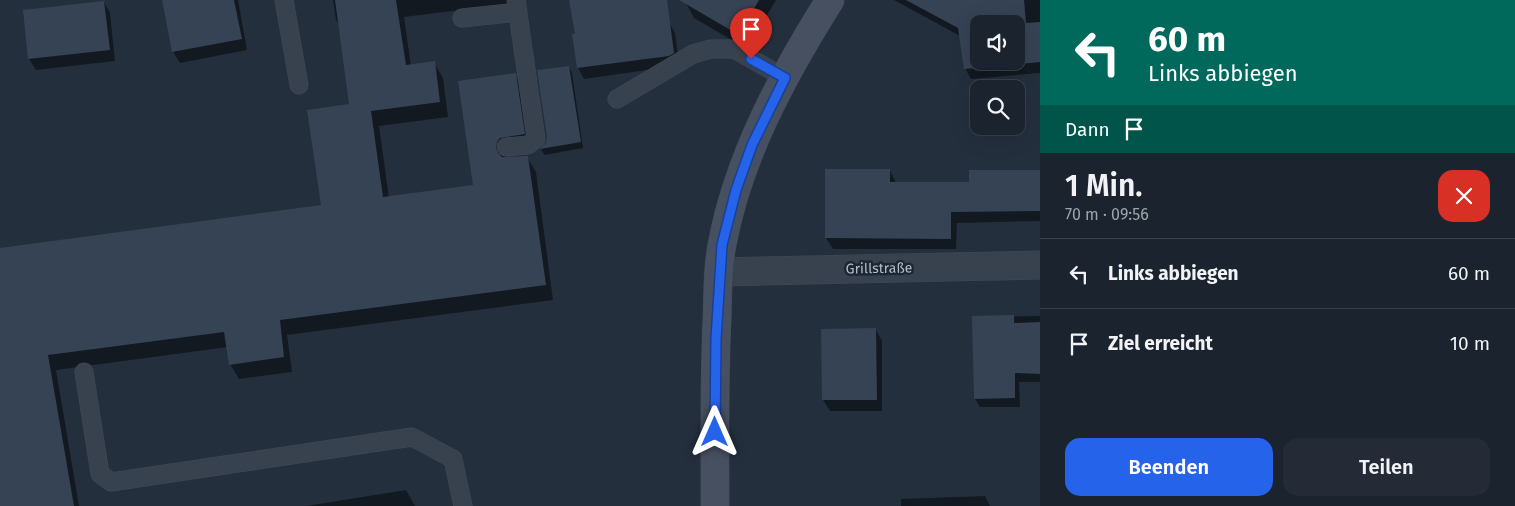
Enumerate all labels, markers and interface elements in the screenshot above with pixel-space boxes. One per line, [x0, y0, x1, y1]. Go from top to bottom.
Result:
pin [730, 8, 772, 59]
icon: arrive [737, 15, 765, 43]
map controls [970, 15, 1025, 135]
button: sound [970, 15, 1025, 70]
text: 60 m [1148, 18, 1226, 60]
icon: left [1065, 20, 1130, 85]
text: Links abbiegen [1148, 60, 1298, 87]
button: search [970, 80, 1025, 135]
icon: arrive [1120, 115, 1148, 143]
text: Dann [1065, 118, 1110, 141]
text: 1 Min. [1065, 168, 1143, 204]
button: close [1438, 170, 1490, 222]
text: 70 m · 09:56 [1065, 205, 1149, 224]
street label: Grillstraße [846, 259, 912, 278]
icon: left [1065, 260, 1093, 288]
text: Links abbiegen [1108, 262, 1239, 285]
text: 60 m [1448, 262, 1490, 285]
icon: arrive [1065, 330, 1093, 358]
text: Ziel erreicht [1108, 332, 1213, 355]
text: 10 m [1450, 332, 1490, 355]
position arrow [688, 405, 740, 457]
button: Beenden [1065, 438, 1273, 496]
button: Teilen [1283, 438, 1490, 496]

